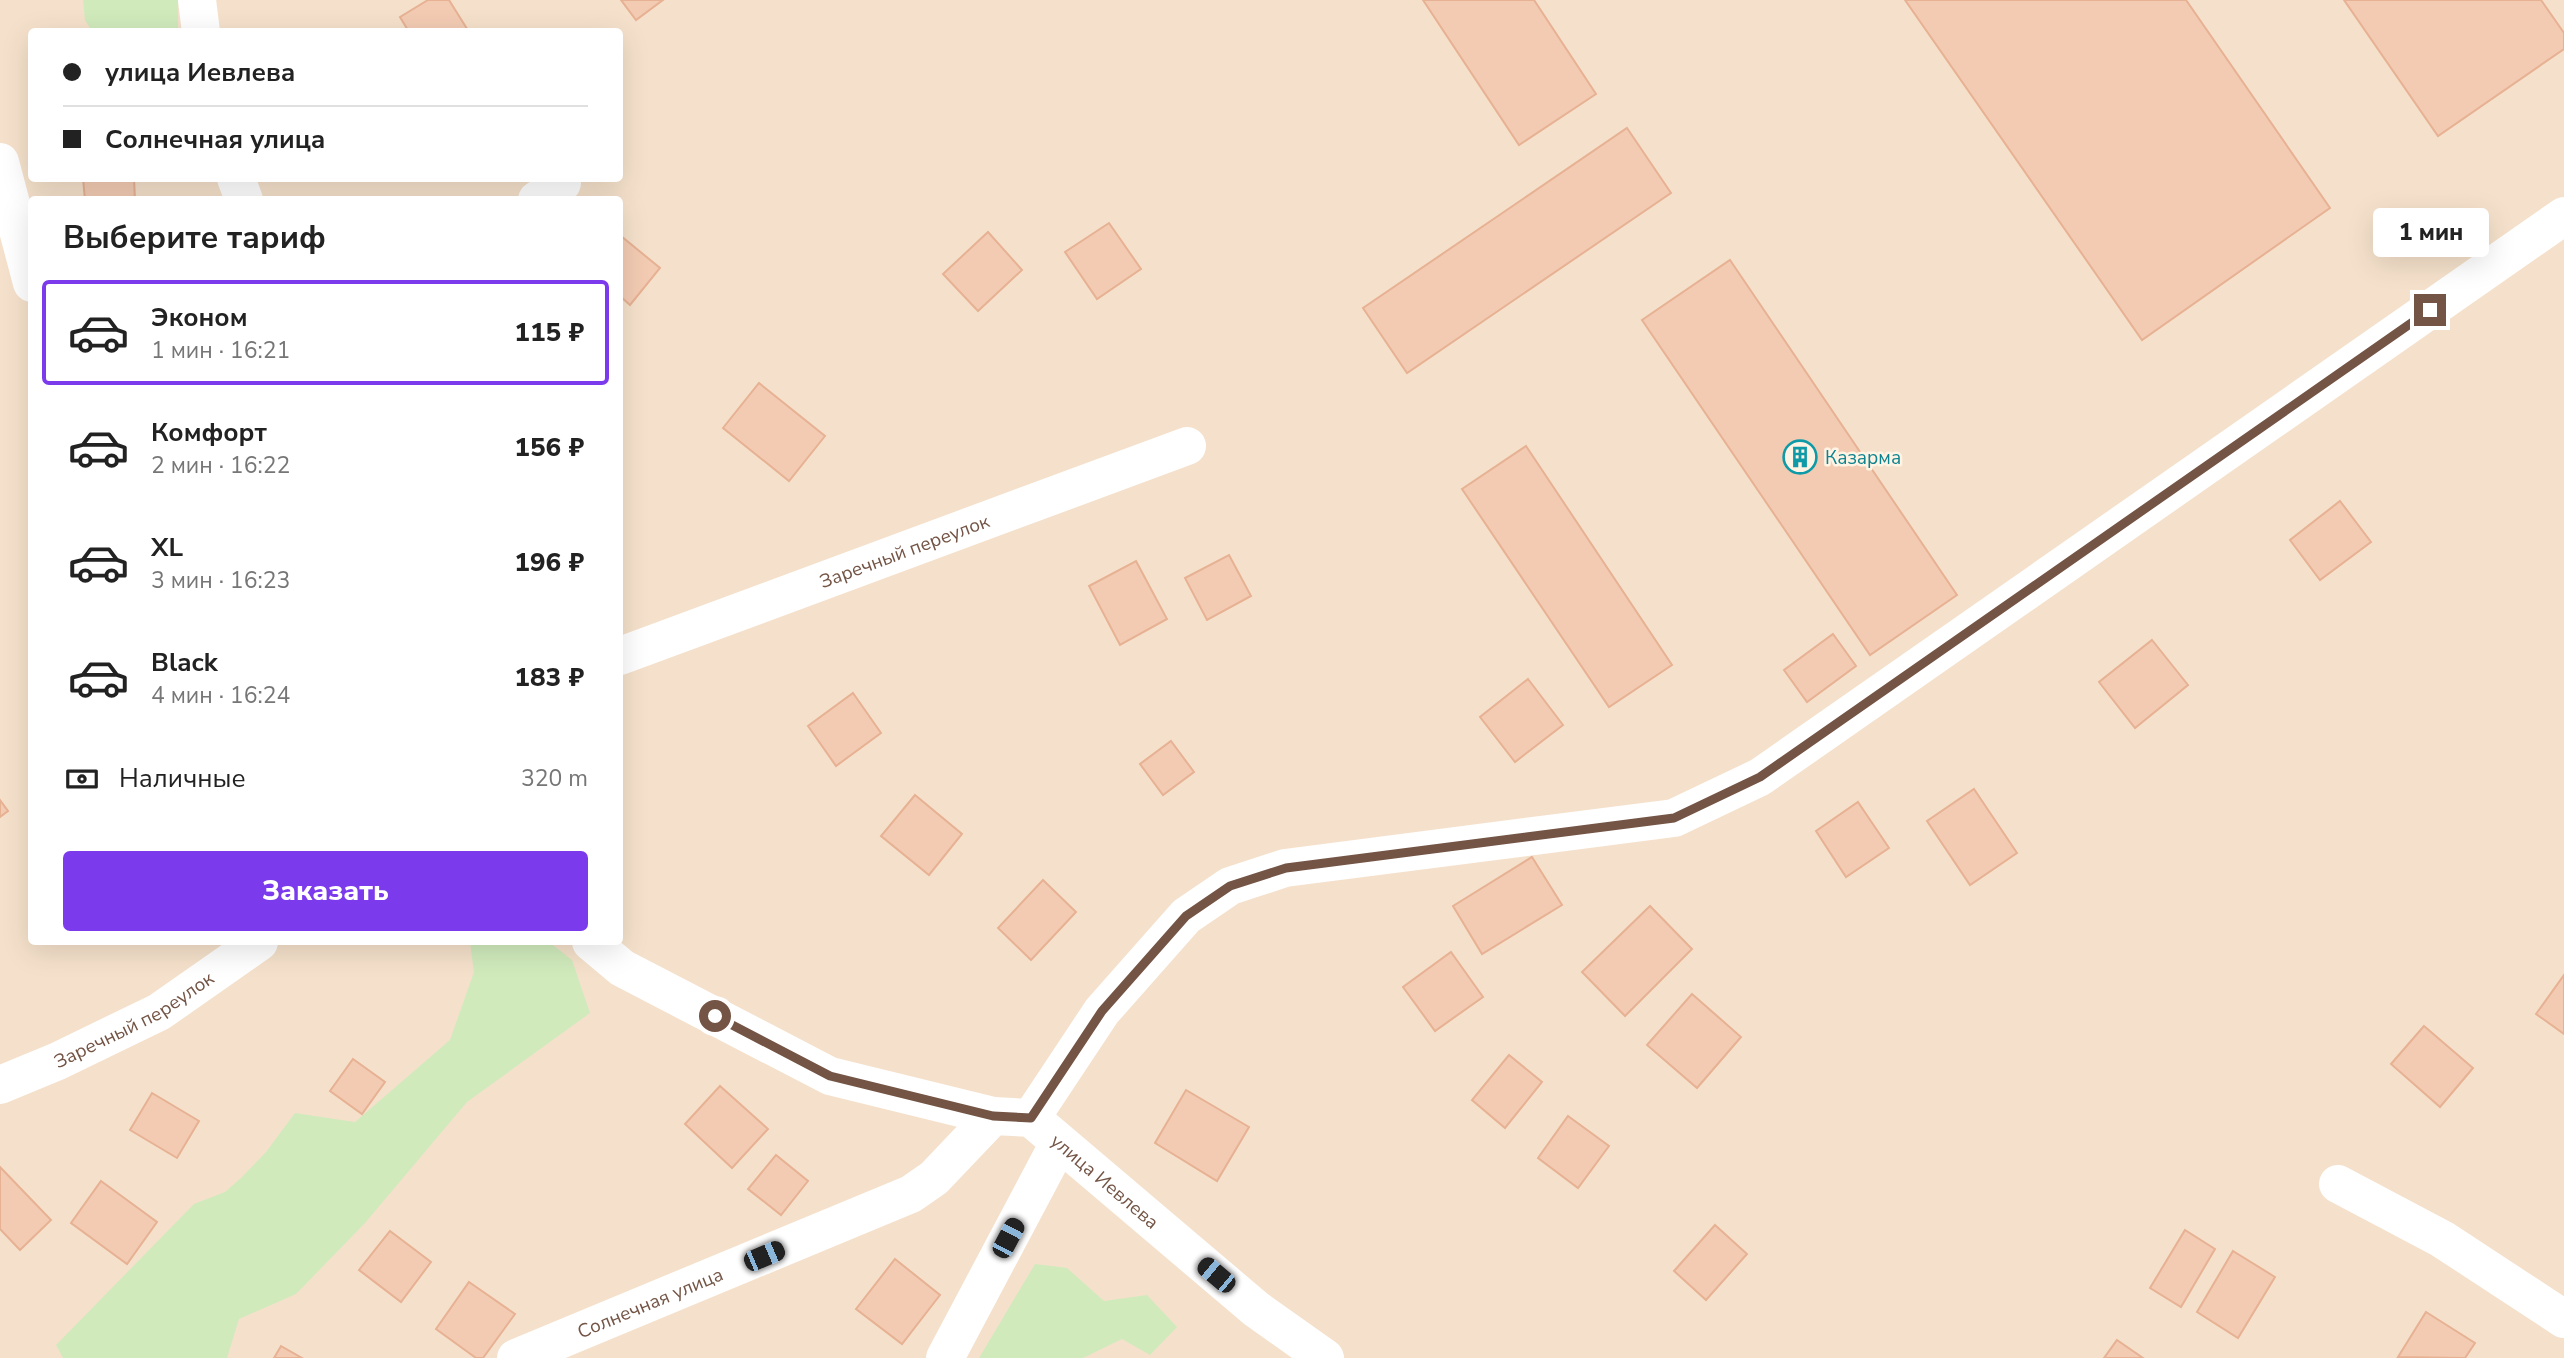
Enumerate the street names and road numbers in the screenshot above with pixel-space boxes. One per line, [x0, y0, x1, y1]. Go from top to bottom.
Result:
street label: Заречный переулок [816, 508, 993, 595]
street label: Заречный переулок [50, 966, 219, 1075]
street label: улица Иевлева [1045, 1128, 1164, 1235]
street label: Солнечная улица [573, 1261, 727, 1345]

